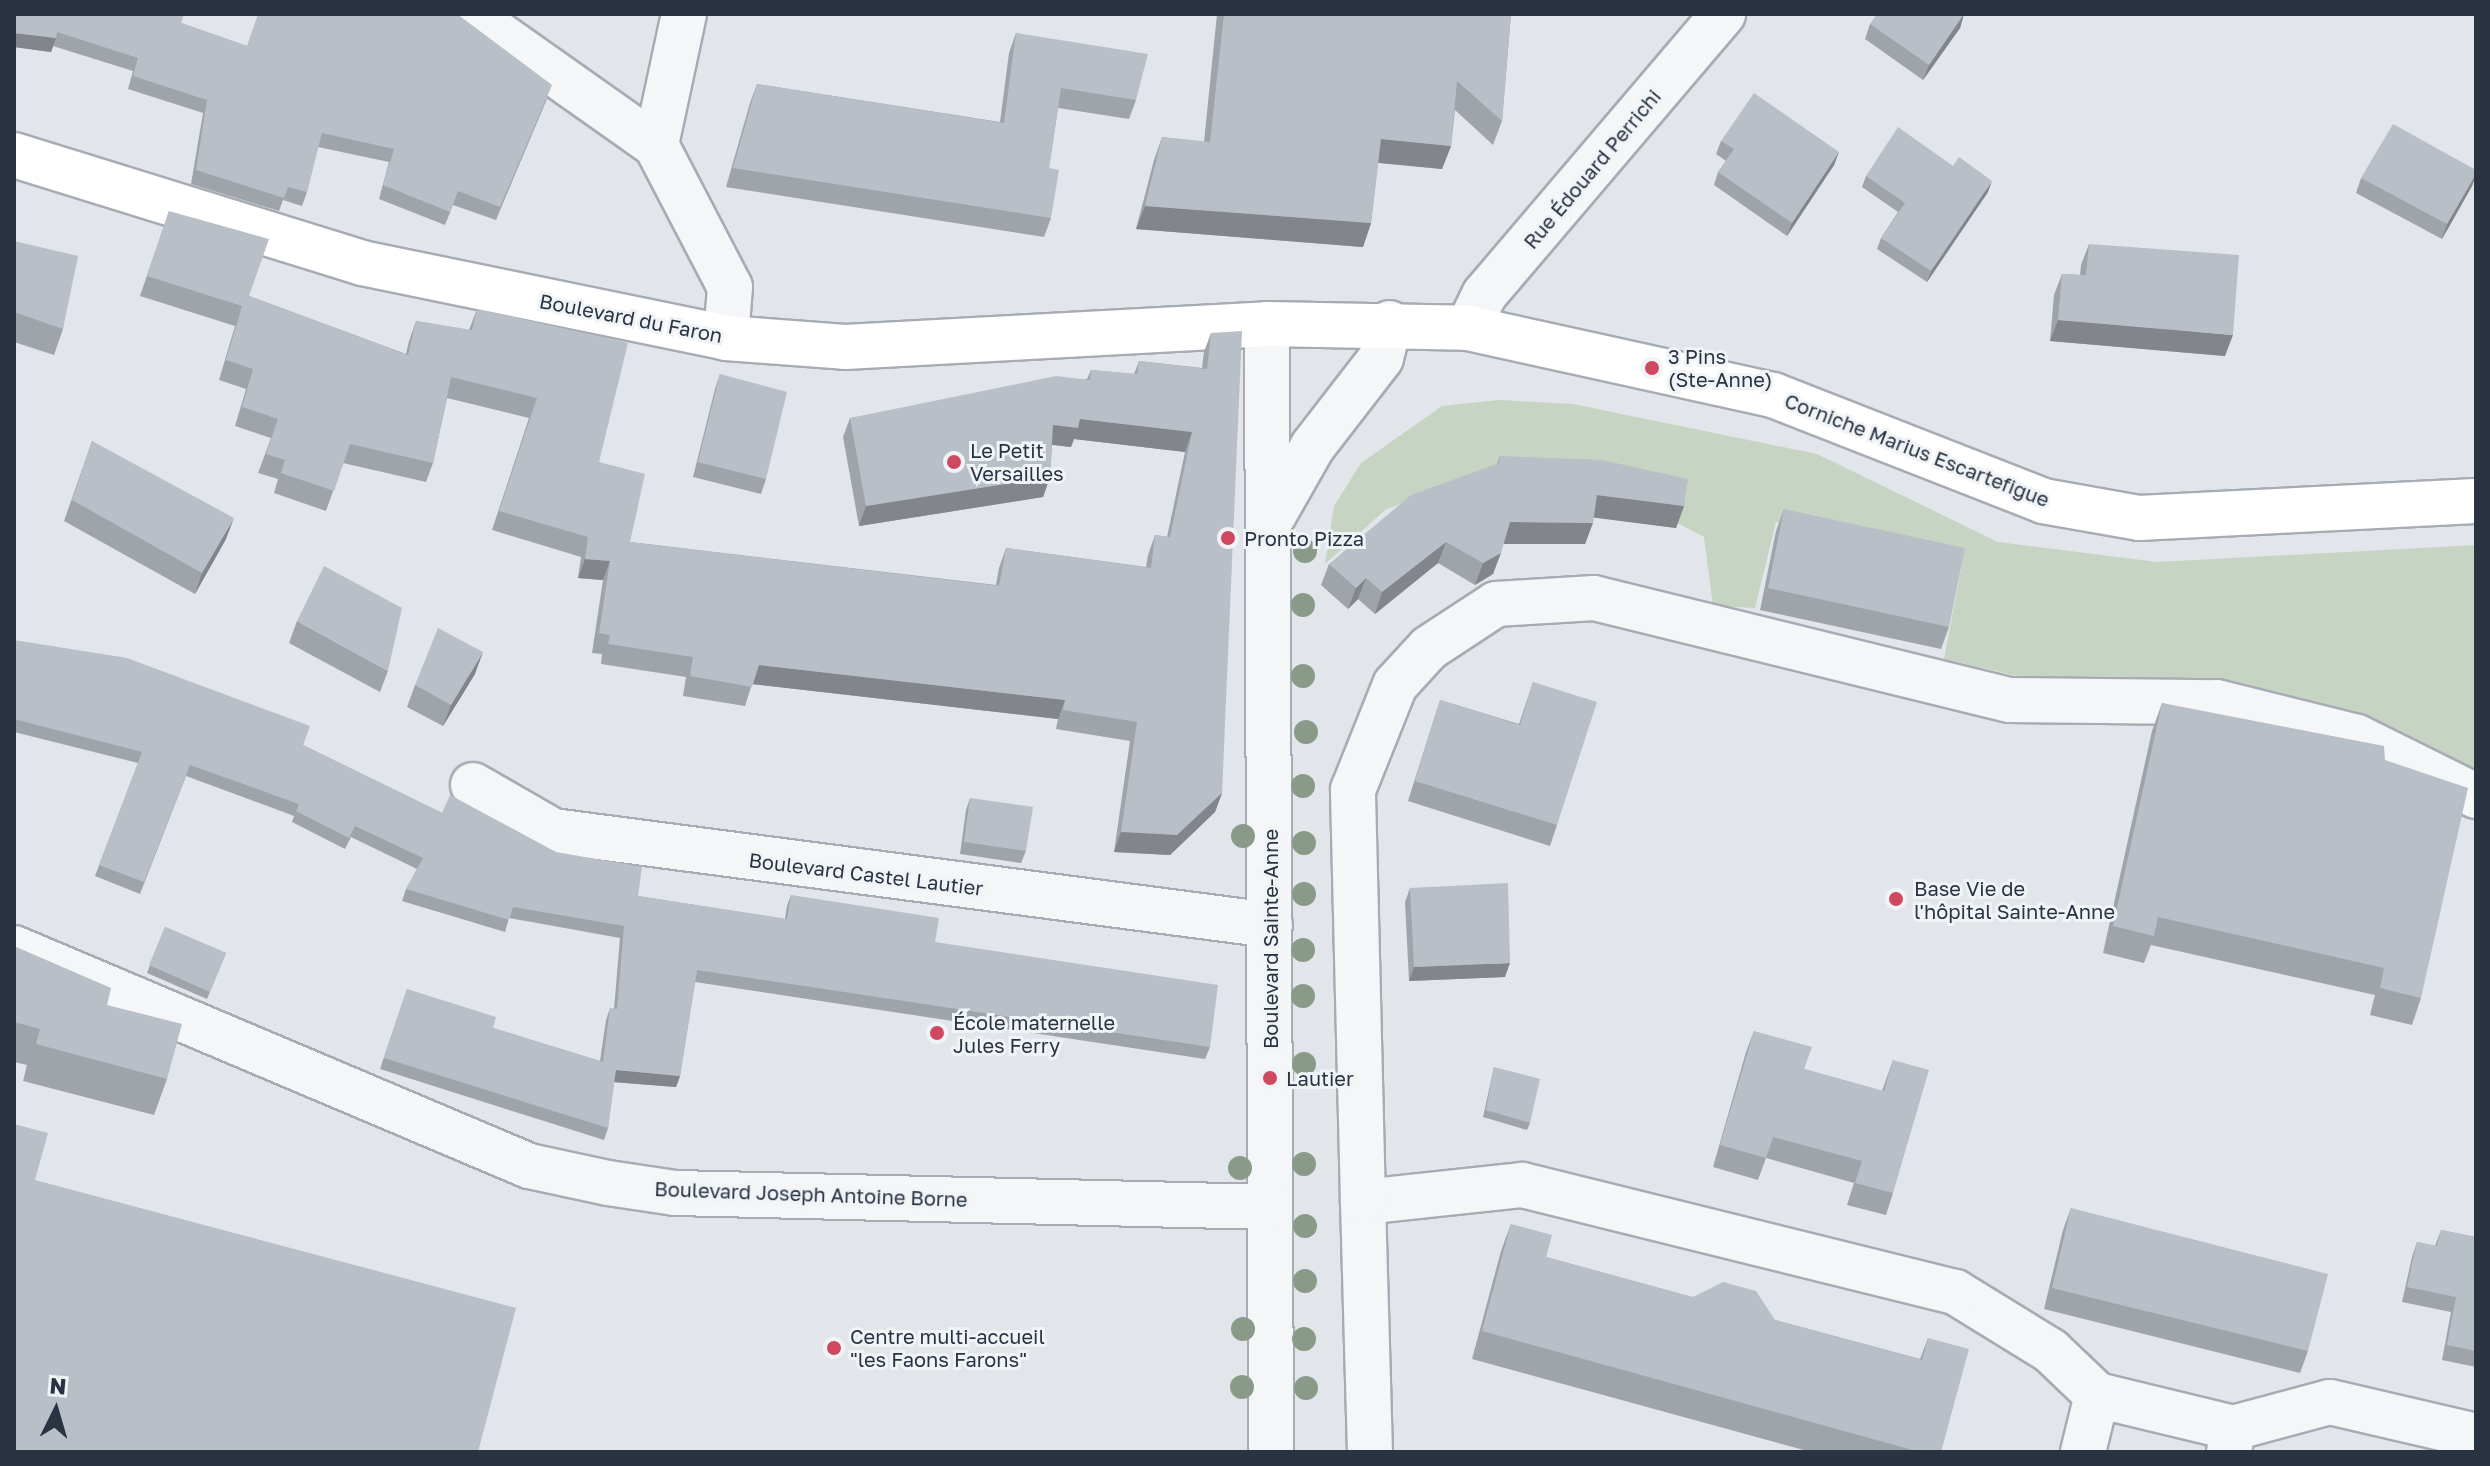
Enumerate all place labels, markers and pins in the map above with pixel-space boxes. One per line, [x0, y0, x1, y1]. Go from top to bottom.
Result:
place label: 3 Pins (Ste-Anne) [1668, 344, 1772, 391]
marker: 3 Pins (Ste-Anne) [1643, 359, 1661, 377]
place label: Le Petit Versailles [970, 438, 1064, 485]
marker: Le Petit Versailles [945, 453, 963, 471]
place label: Pronto Pizza [1244, 526, 1364, 550]
marker: Pronto Pizza [1219, 529, 1237, 547]
place label: Base Vie de l'hôpital Sainte-Anne [1914, 876, 2115, 923]
marker: Base Vie de l'hôpital Sainte-Anne [1885, 888, 1907, 910]
place label: École maternelle Jules Ferry [953, 1010, 1115, 1057]
marker: École maternelle Jules Ferry [928, 1024, 946, 1042]
place label: Lautier [1286, 1066, 1354, 1090]
marker: Lautier [1261, 1069, 1279, 1087]
place label: Centre multi-accueil "les Faons Farons" [850, 1324, 1045, 1371]
marker: Centre multi-accueil "les Faons Farons" [825, 1339, 843, 1357]

